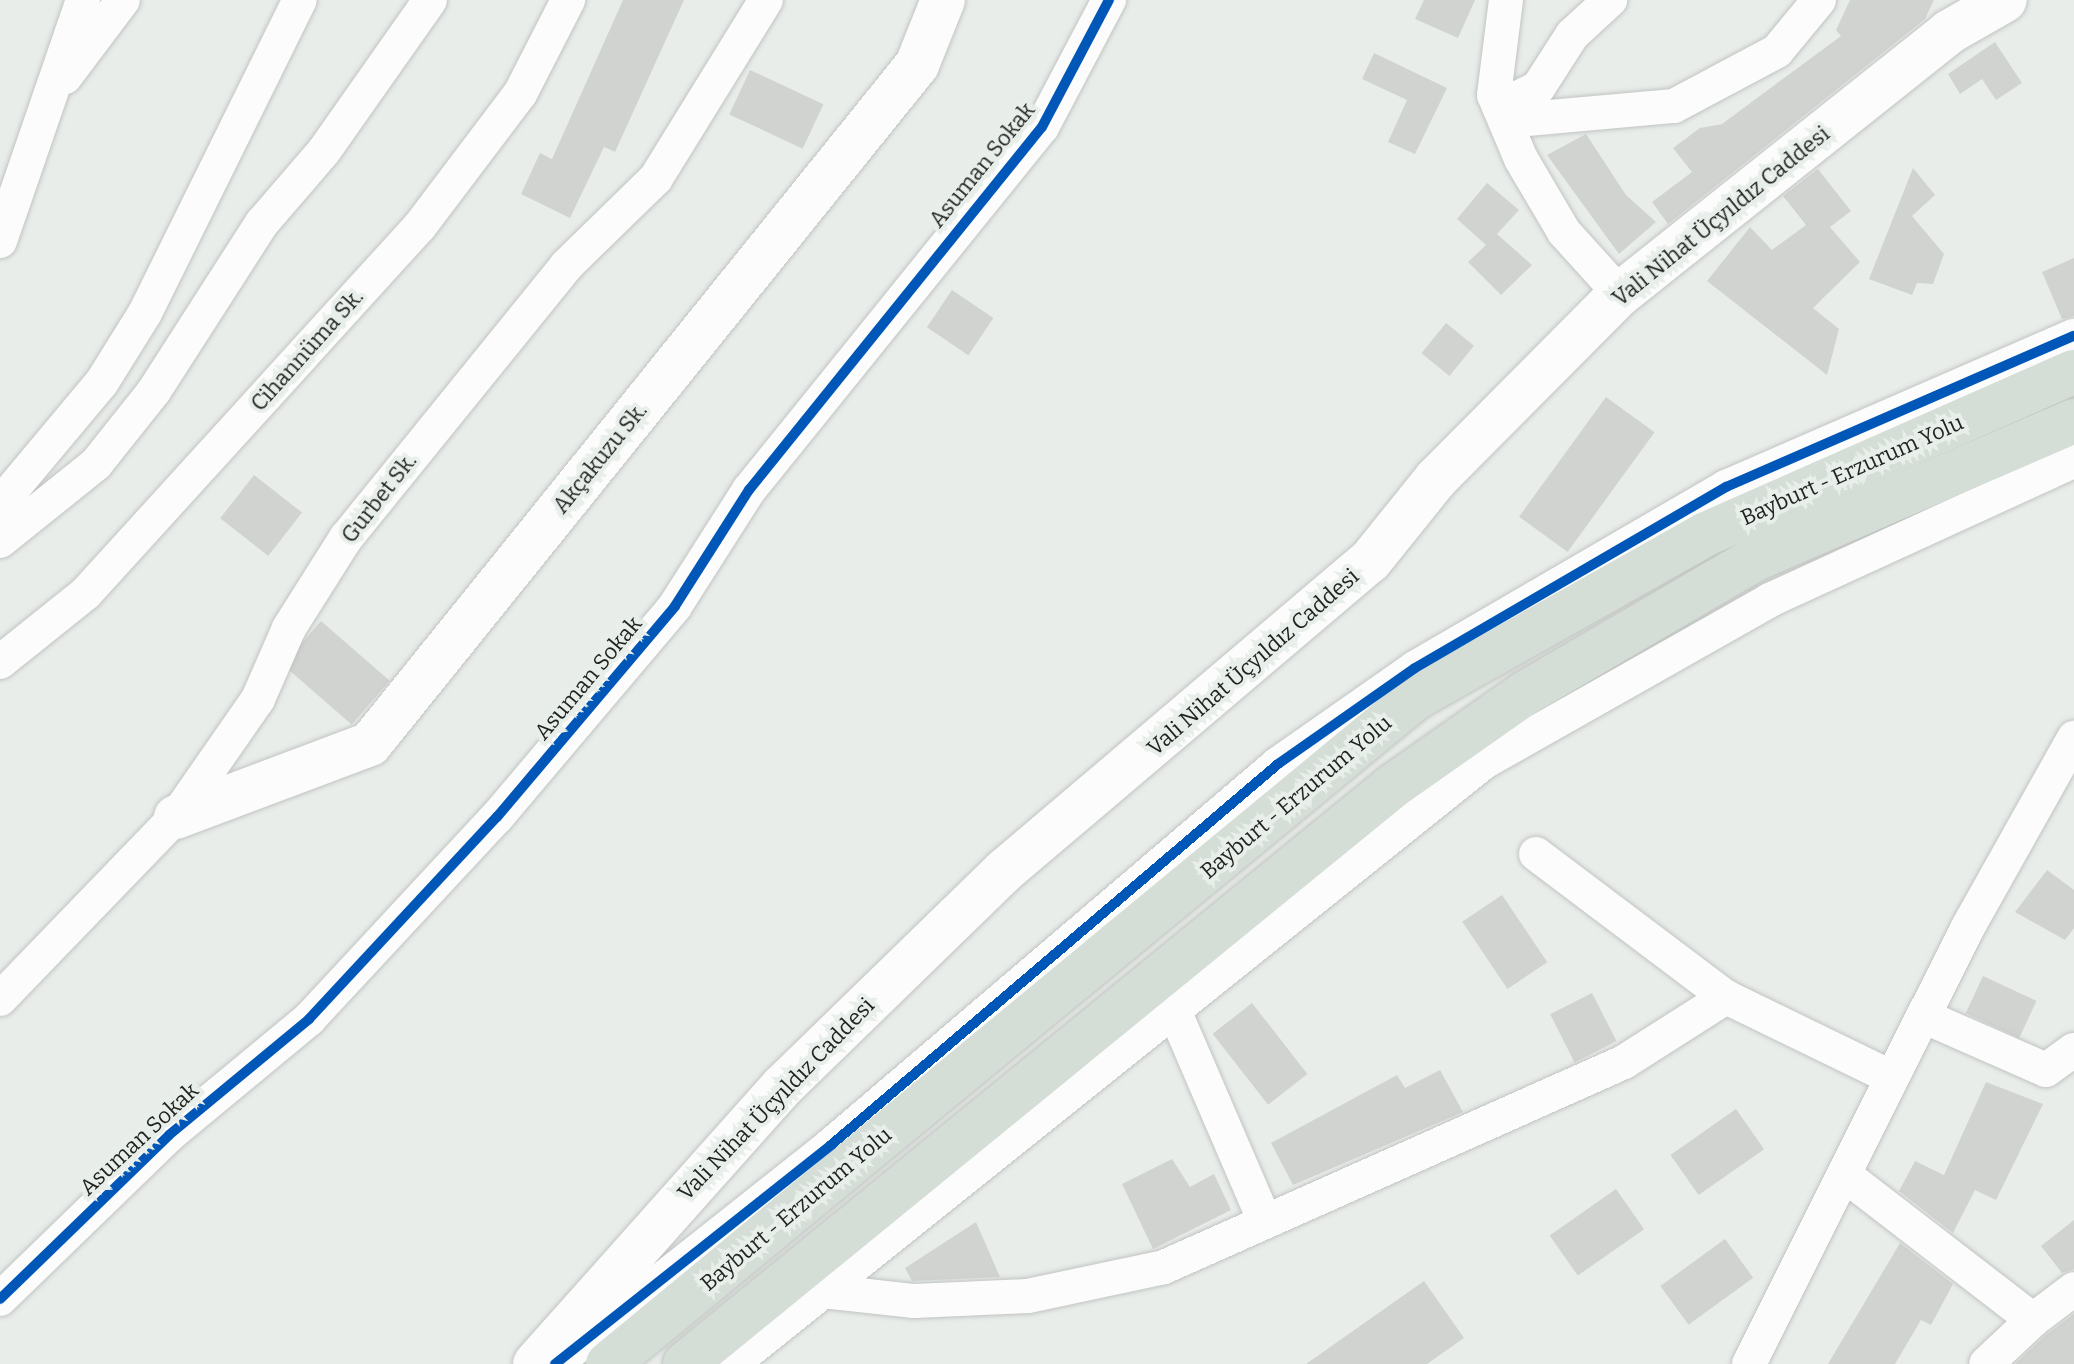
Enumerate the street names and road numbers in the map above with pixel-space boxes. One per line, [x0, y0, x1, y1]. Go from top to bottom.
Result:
street label: Asuman Sokak [924, 97, 1040, 233]
street label: Vali Nihat Üçyıldız Caddesi [1607, 120, 1835, 312]
street label: Cihannüma Sk. [245, 284, 369, 416]
street label: Akçakuzu Sk. [547, 397, 653, 519]
street label: Bayburt - Erzurum Yolu [1737, 409, 1967, 531]
street label: Gurbet Sk. [336, 448, 422, 548]
street label: Vali Nihat Üçyıldız Caddesi [1142, 563, 1364, 761]
street label: Asuman Sokak [529, 611, 647, 745]
street label: Bayburt - Erzurum Yolu [1195, 710, 1397, 884]
street label: Vali Nihat Üçyıldız Caddesi [672, 992, 880, 1206]
street label: Asuman Sokak [74, 1077, 204, 1201]
street label: Bayburt - Erzurum Yolu [695, 1122, 897, 1296]

